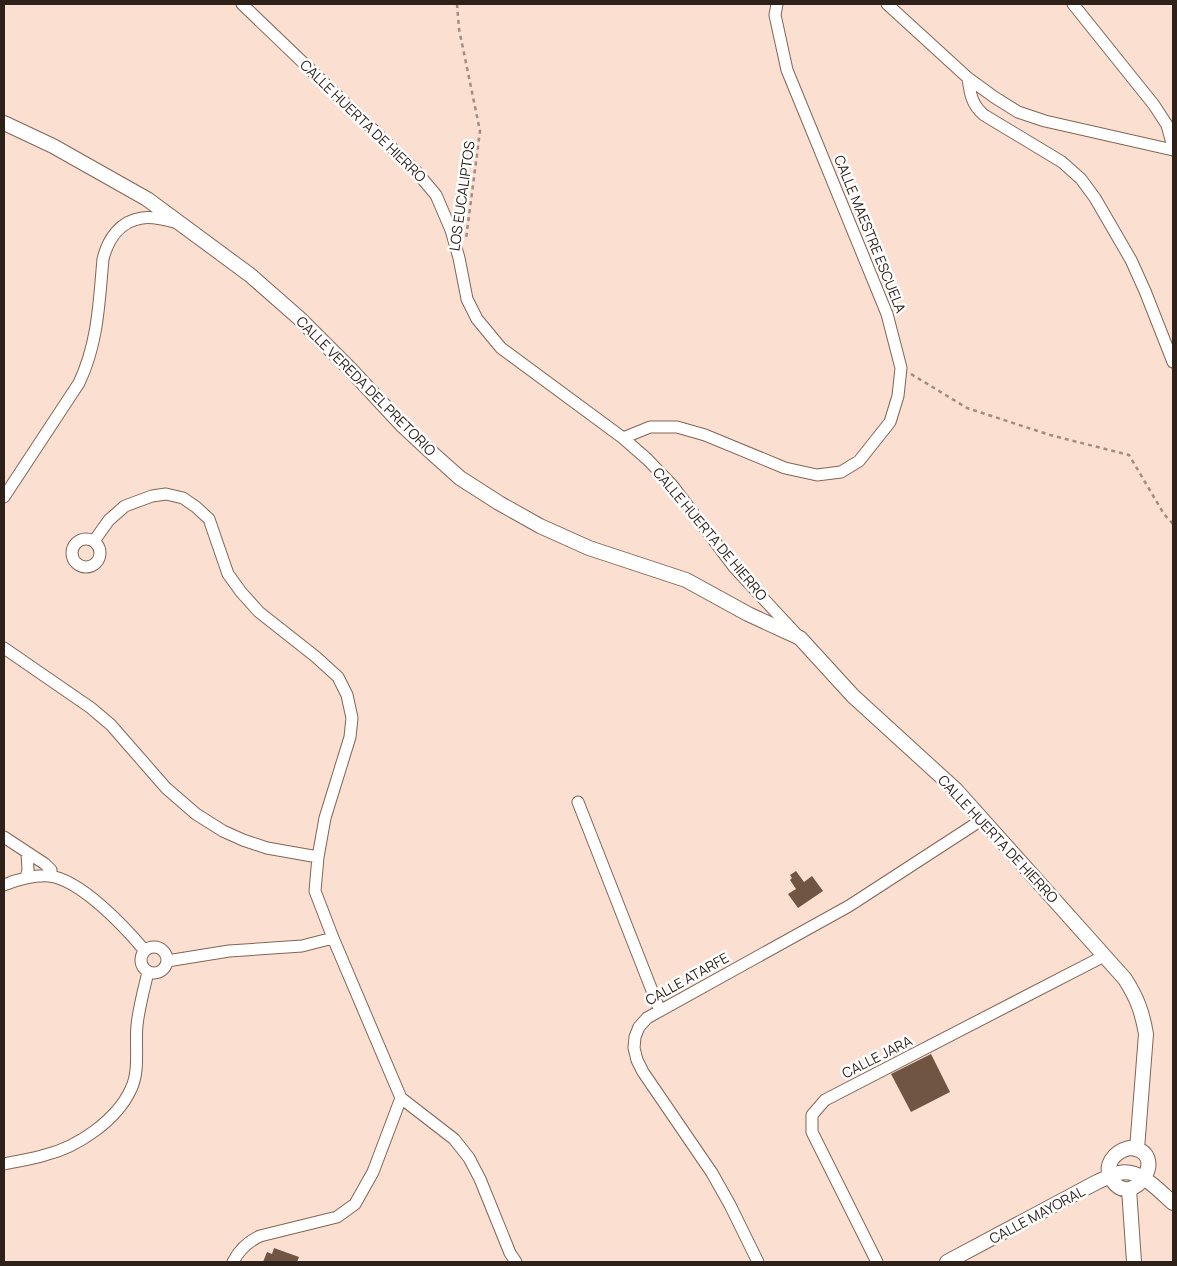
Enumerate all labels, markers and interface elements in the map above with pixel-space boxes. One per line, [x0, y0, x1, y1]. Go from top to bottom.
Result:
street label: CALLE HUERTA DE HIERRO [296, 55, 431, 186]
street label: LOS EUCALIPTOS [444, 139, 479, 252]
street label: CALLE MAESTRE ESCUELA [830, 152, 911, 316]
street label: CALLE VEREDA DEL PRETORIO [292, 312, 440, 460]
street label: CALLE HUERTA DE HIERRO [649, 463, 772, 604]
street label: CALLE HUERTA DE HIERRO [934, 771, 1063, 907]
street label: CALLE ATARFE [642, 948, 732, 1009]
street label: CALLE JARA [838, 1031, 915, 1082]
street label: CALLE MAYORAL [986, 1181, 1088, 1248]

